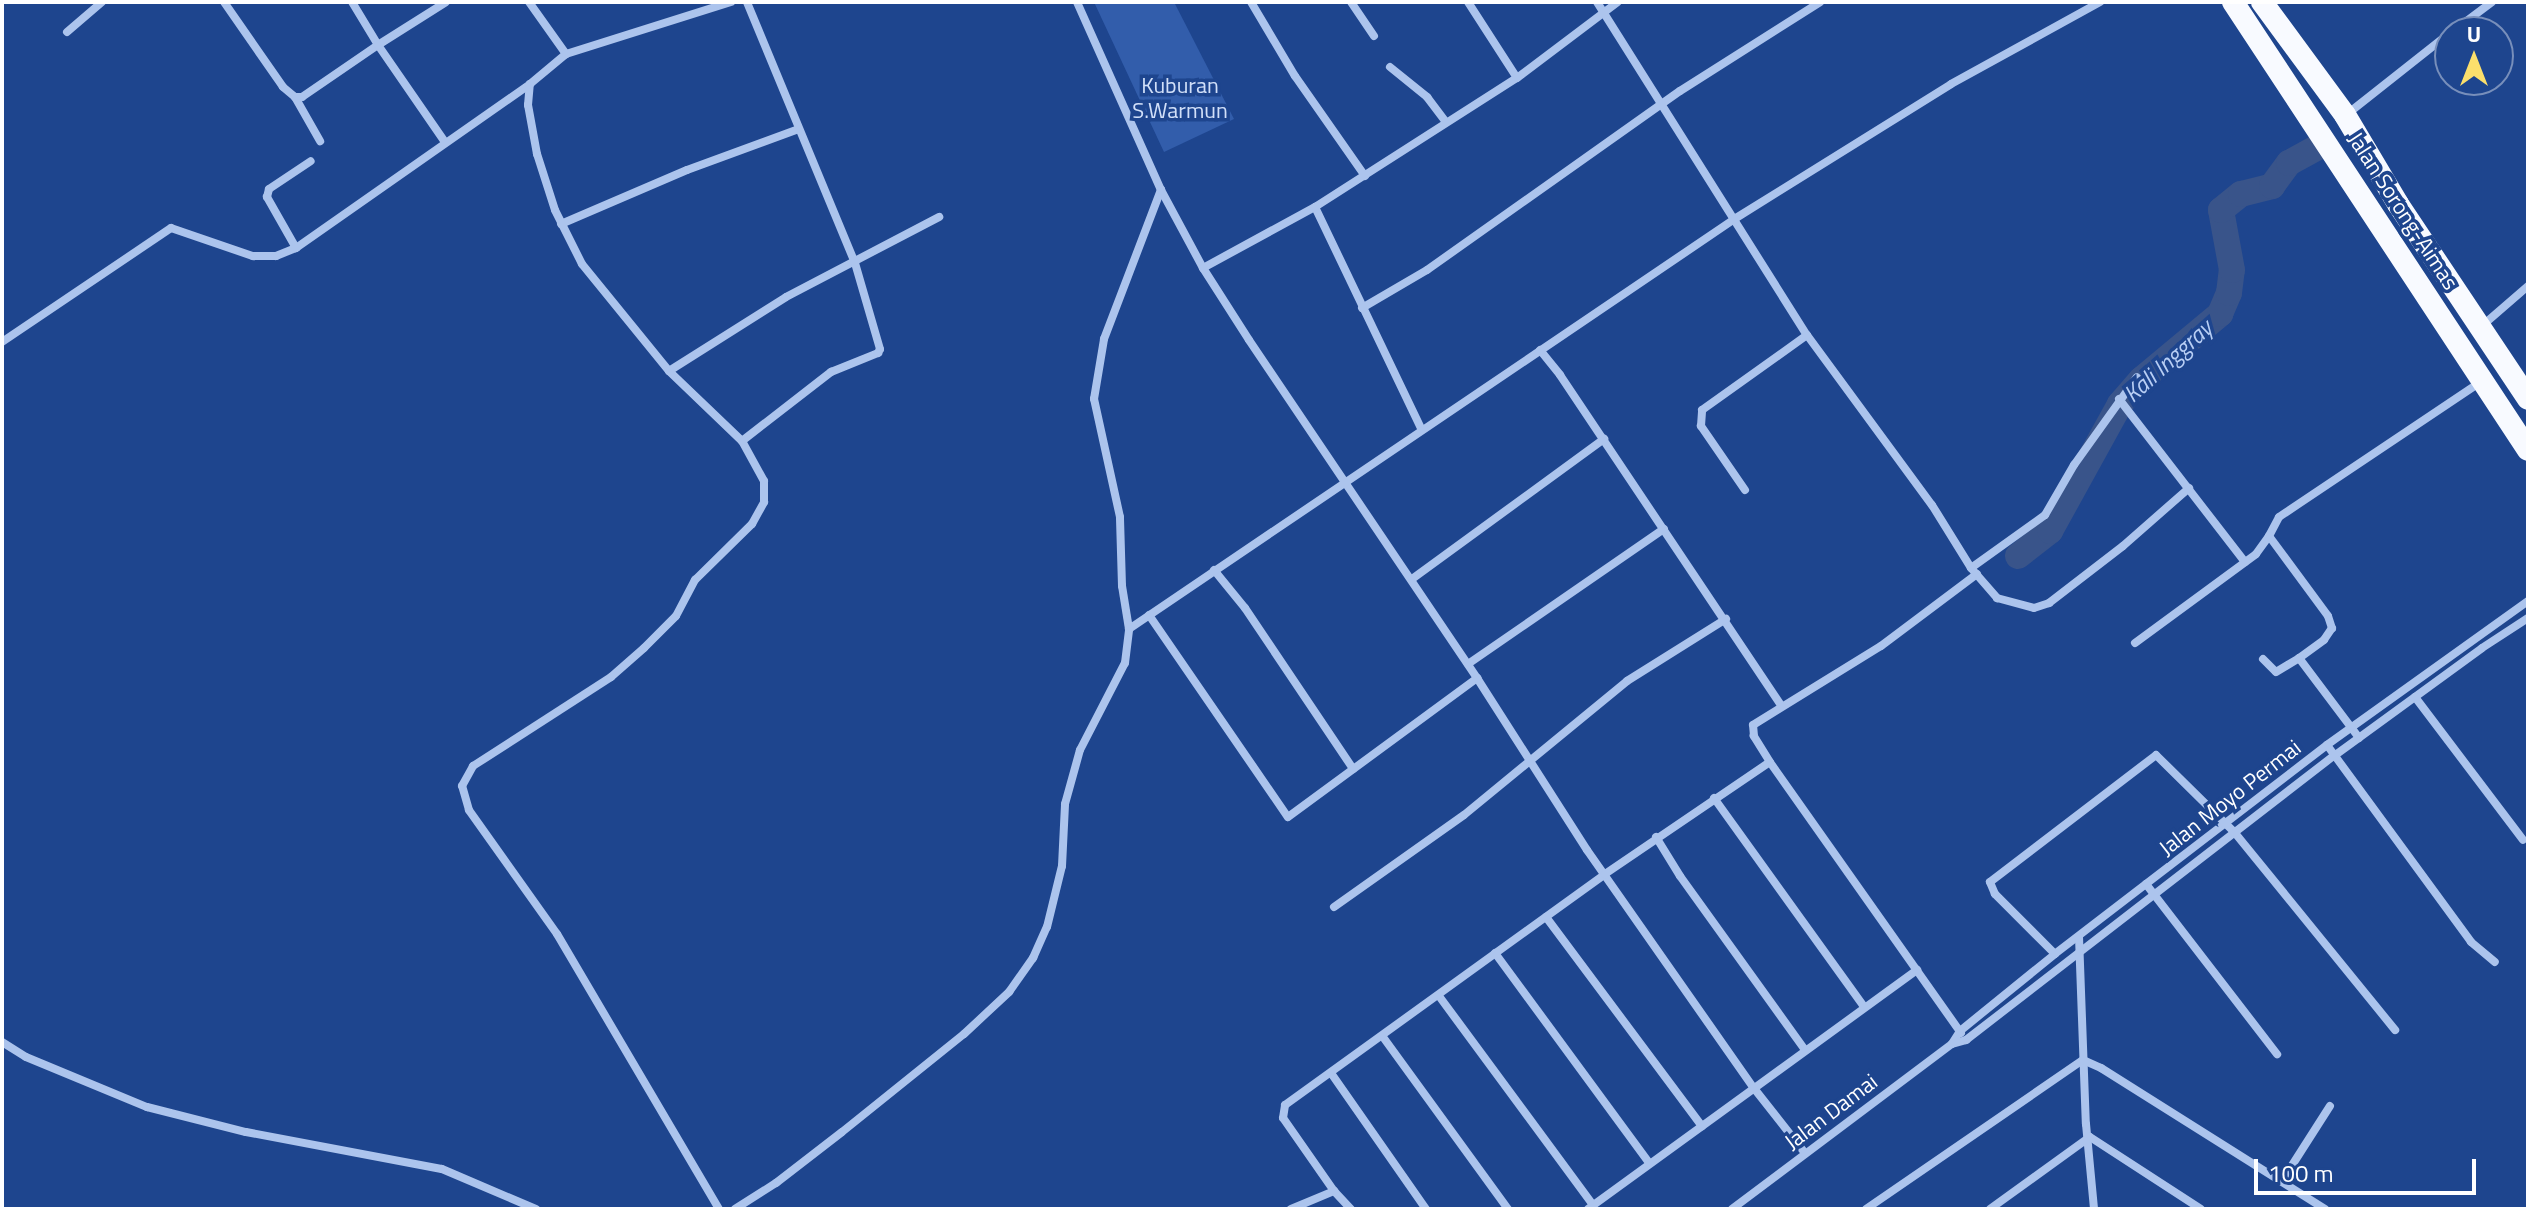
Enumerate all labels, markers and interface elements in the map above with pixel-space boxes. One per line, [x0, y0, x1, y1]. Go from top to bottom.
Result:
north arrow [2434, 16, 2514, 96]
text: U [2467, 17, 2481, 51]
park label: Kuburan S.Warmun [1132, 72, 1228, 124]
street label: Jalan Sorong-Aimas [2342, 127, 2464, 295]
water label: Kali Inggray [2118, 314, 2218, 408]
street label: Jalan Moyo Permai [2154, 734, 2306, 862]
street label: Jalan Damai [1779, 1068, 1883, 1156]
scale bar [2258, 1143, 2480, 1193]
text: 100 m [2268, 1155, 2334, 1191]

